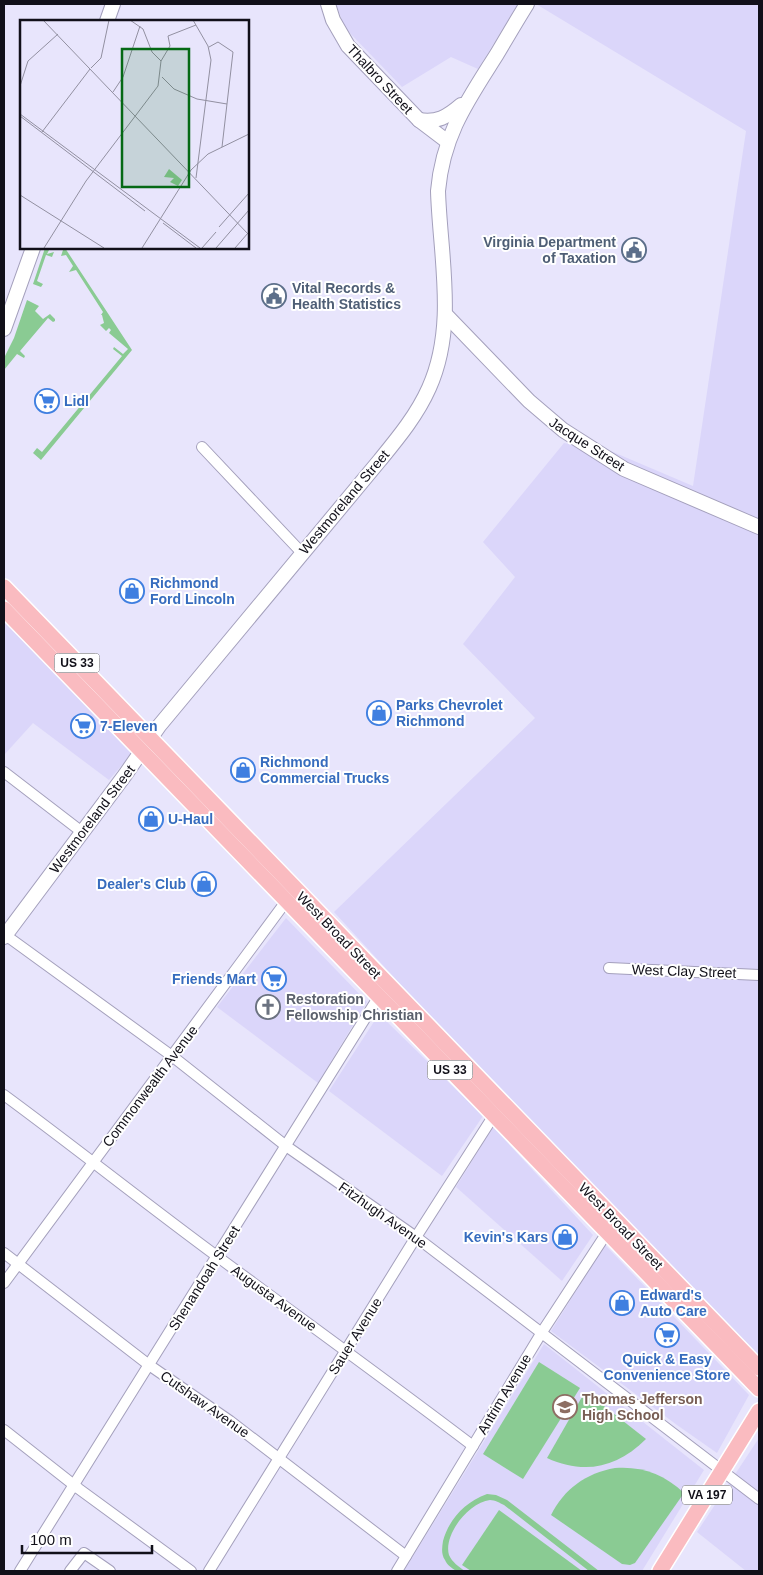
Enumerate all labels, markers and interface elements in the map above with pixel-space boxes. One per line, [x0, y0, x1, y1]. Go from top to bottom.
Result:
inset map [20, 20, 249, 249]
street label: Thalbro Street [344, 41, 416, 117]
place label: Virginia Department of Taxation [483, 234, 616, 266]
public building icon: Virginia Department of Taxation [621, 237, 647, 263]
place label: Vital Records & Health Statistics [292, 280, 401, 312]
public building icon: Vital Records & Health Statistics [261, 283, 287, 309]
supermarket icon: Lidl [34, 388, 60, 414]
place label: Lidl [64, 393, 89, 409]
street label: Jacque Street [546, 414, 628, 474]
street label: Westmoreland Street [296, 447, 392, 557]
place label: Richmond Ford Lincoln [150, 575, 235, 607]
shop icon: Richmond Ford Lincoln [119, 578, 145, 604]
road number: US 33 [54, 654, 100, 672]
place label: Parks Chevrolet Richmond [396, 697, 503, 729]
shop icon: Parks Chevrolet Richmond [366, 700, 392, 726]
supermarket icon: 7-Eleven [70, 713, 96, 739]
place label: 7-Eleven [100, 718, 158, 734]
place label: Richmond Commercial Trucks [260, 754, 389, 786]
shop icon: Richmond Commercial Trucks [230, 757, 256, 783]
street label: Westmoreland Street [46, 762, 138, 876]
shop icon: U-Haul [138, 806, 164, 832]
place label: U-Haul [168, 811, 213, 827]
shop icon: Dealer's Club [191, 871, 217, 897]
place label: Dealer's Club [97, 876, 186, 892]
street label: West Broad Street [294, 888, 384, 982]
street label: West Clay Street [631, 961, 737, 981]
supermarket icon: Friends Mart [261, 966, 287, 992]
place label: Friends Mart [172, 971, 256, 987]
place label: Restoration Fellowship Christian [286, 991, 423, 1023]
church icon: Restoration Fellowship Christian [255, 994, 281, 1020]
street label: Commonwealth Avenue [99, 1022, 201, 1150]
road number: US 33 [428, 1060, 472, 1080]
street label: Fitzhugh Avenue [336, 1179, 430, 1252]
street label: West Broad Street [576, 1179, 666, 1273]
street label: Shenandoah Street [165, 1223, 243, 1333]
shop icon: Kevin's Kars [552, 1224, 578, 1250]
place label: Kevin's Kars [464, 1229, 548, 1245]
street label: Augusta Avenue [228, 1262, 320, 1334]
place label: Edward's Auto Care [640, 1287, 707, 1319]
shop icon: Edward's Auto Care [609, 1290, 635, 1316]
street label: Sauer Avenue [325, 1294, 385, 1377]
supermarket icon: Quick & Easy Convenience Store [654, 1322, 680, 1348]
street label: Antrim Avenue [474, 1351, 534, 1437]
place label: Quick & Easy Convenience Store [604, 1351, 731, 1383]
street label: Cutshaw Avenue [157, 1367, 253, 1441]
place label: Thomas Jefferson High School [582, 1391, 703, 1423]
school or university icon: Thomas Jefferson High School [552, 1394, 578, 1420]
road number: VA 197 [682, 1486, 732, 1504]
scale bar [22, 1522, 152, 1554]
text: 100 m [30, 1531, 72, 1548]

